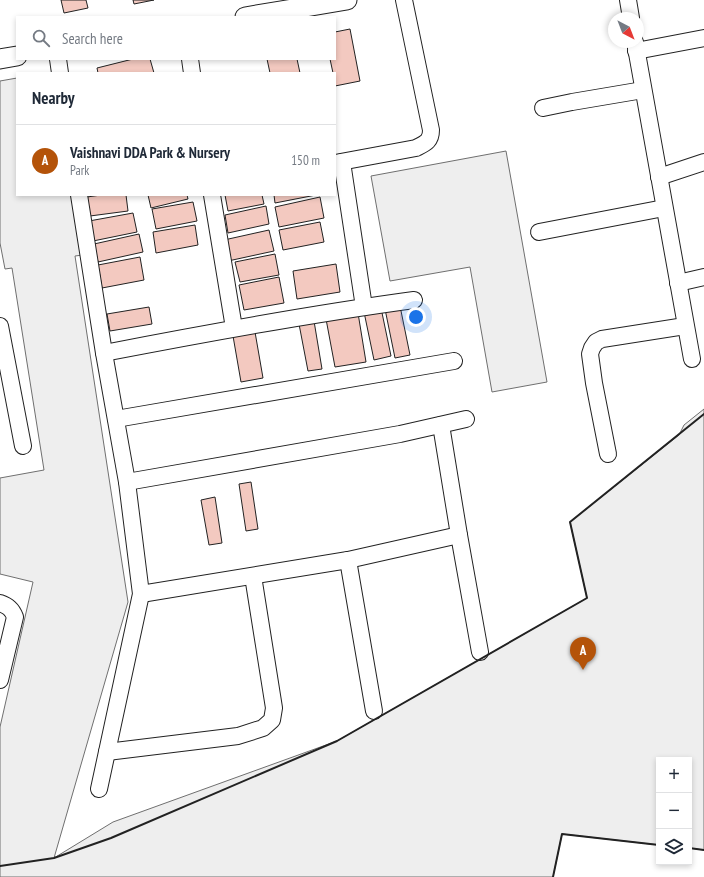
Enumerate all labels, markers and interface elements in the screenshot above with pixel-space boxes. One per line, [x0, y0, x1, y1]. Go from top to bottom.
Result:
north arrow [608, 12, 644, 48]
search box [16, 16, 336, 60]
icon: search [30, 27, 52, 49]
text: Search here [62, 29, 123, 48]
text: Nearby [32, 87, 75, 109]
text: Vaishnavi DDA Park & Nursery [70, 143, 230, 162]
text: A [42, 152, 48, 169]
text: 150 m [291, 152, 320, 169]
text: Park [70, 162, 89, 179]
your location [406, 307, 426, 327]
pin: A [570, 637, 596, 670]
map controls [656, 757, 692, 865]
button: + [656, 757, 692, 793]
button: − [656, 793, 692, 829]
button: layers [656, 829, 692, 865]

